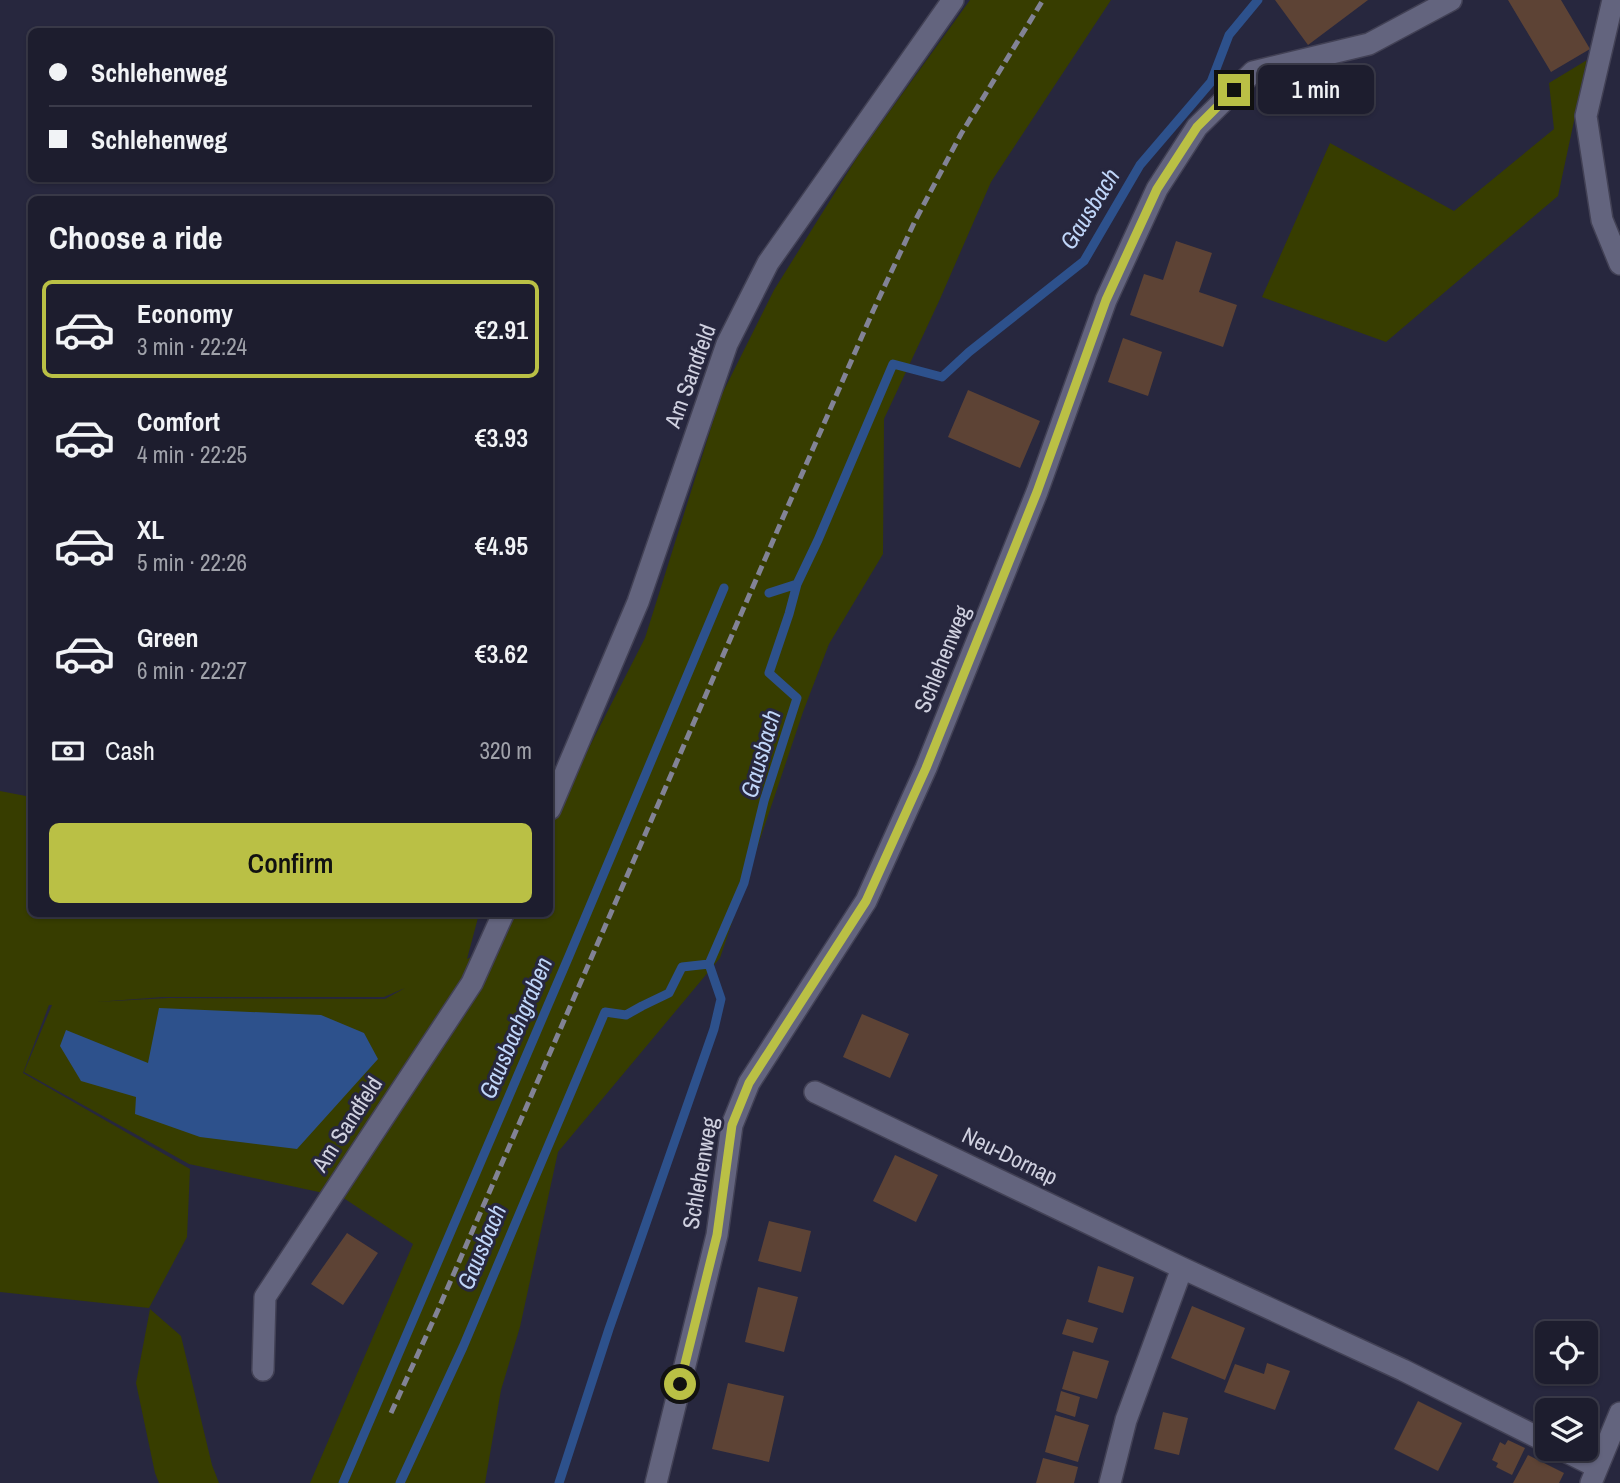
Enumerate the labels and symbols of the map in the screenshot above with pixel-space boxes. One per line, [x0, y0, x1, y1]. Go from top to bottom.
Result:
callout: 1 min [1258, 66, 1374, 114]
route end [1218, 74, 1250, 106]
water label: Gausbach [1052, 162, 1126, 255]
street label: Am Sandfeld [656, 320, 723, 433]
street label: Schlehenweg [906, 600, 977, 717]
water label: Gausbach [732, 706, 788, 801]
water label: Gausbachgraben [471, 952, 559, 1103]
street label: Am Sandfeld [304, 1070, 389, 1178]
street label: Schlehenweg [674, 1114, 725, 1231]
street label: Neu-Dornap [957, 1119, 1063, 1192]
water label: Gausbach [449, 1199, 513, 1294]
route start [664, 1368, 696, 1400]

